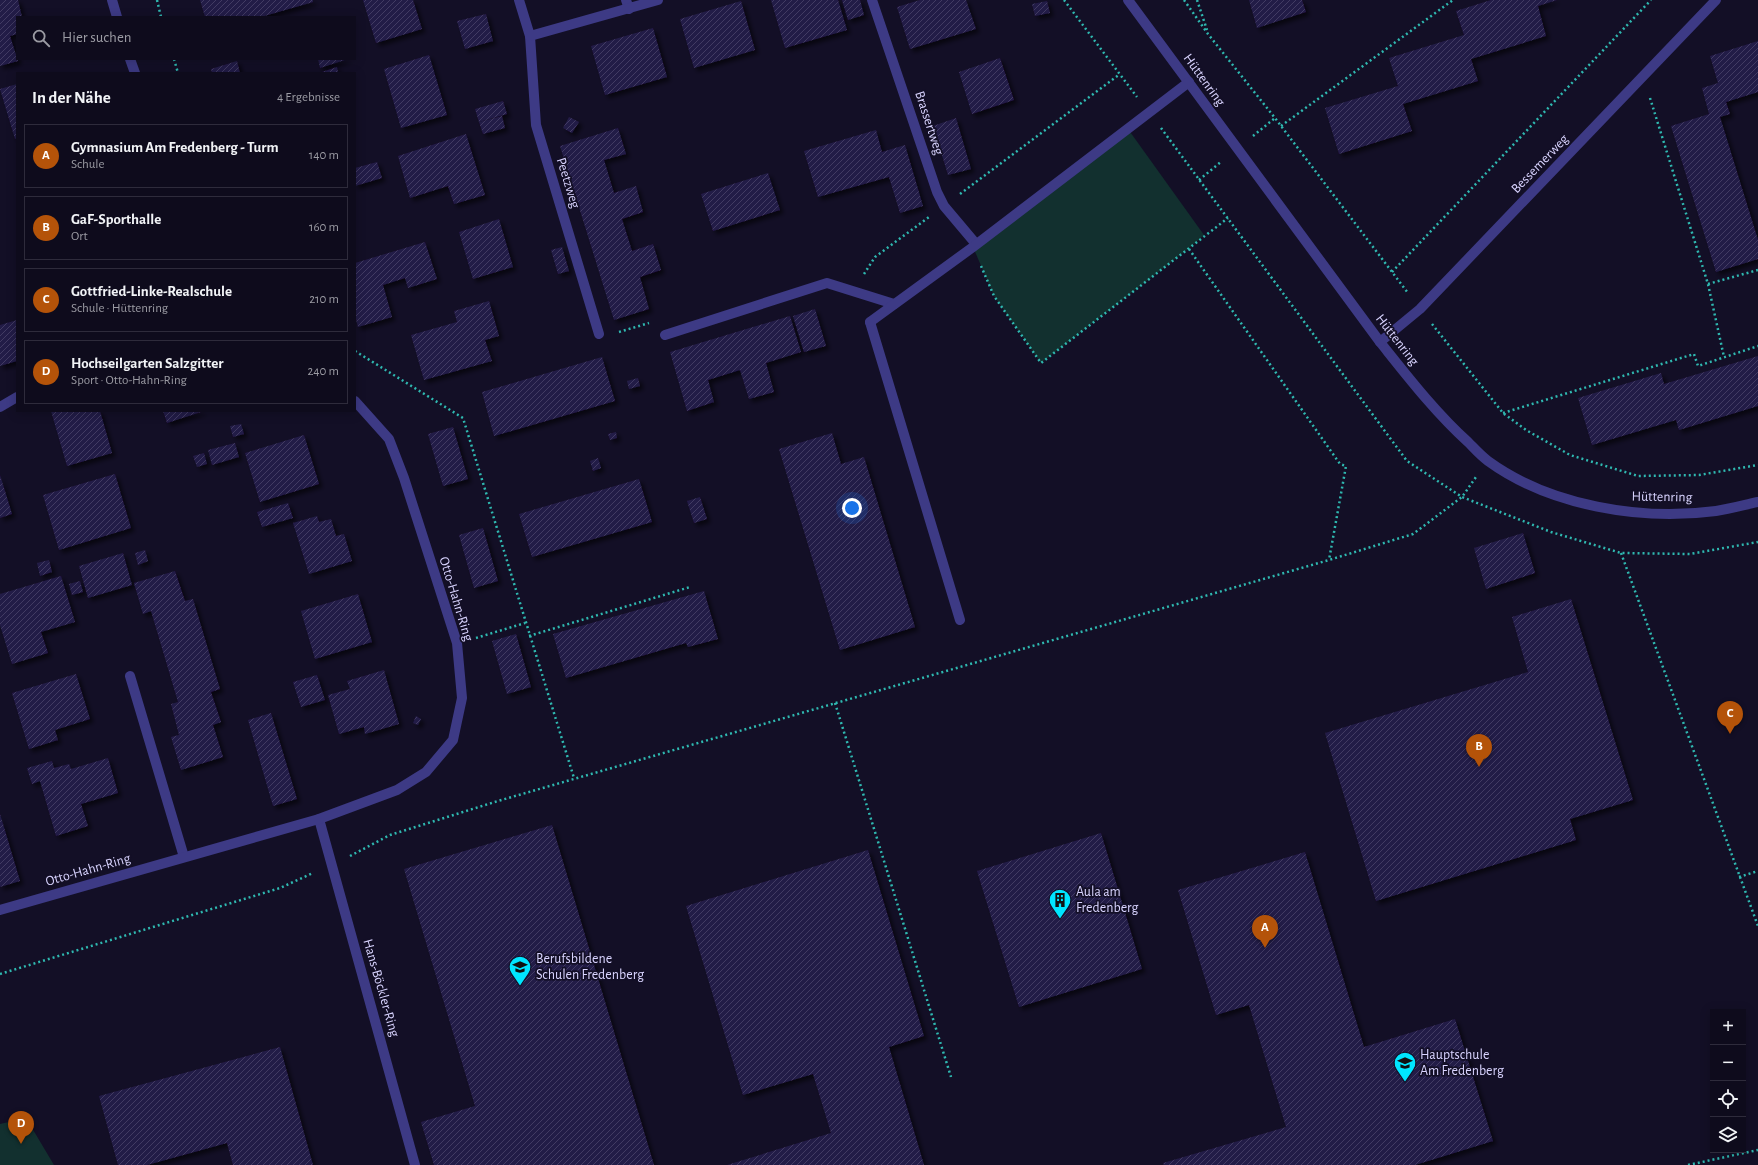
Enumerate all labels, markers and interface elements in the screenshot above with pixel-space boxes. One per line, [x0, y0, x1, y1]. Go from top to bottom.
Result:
search box [16, 16, 356, 60]
icon: search [30, 27, 52, 49]
text: Hier suchen [62, 30, 132, 45]
street label: Hüttenring [1180, 51, 1228, 109]
text: In der Nähe [32, 89, 111, 106]
street label: Brassertweg [912, 89, 946, 157]
text: 4 Ergebnisse [277, 91, 340, 104]
street label: Bessemerweg [1509, 132, 1571, 196]
text: Gymnasium Am Fredenberg - Turm [71, 140, 279, 155]
text: A [42, 149, 50, 162]
text: 140 m [309, 149, 339, 162]
street label: Peetzweg [554, 156, 582, 210]
text: Schule [71, 158, 104, 171]
text: GaF-Sporthalle [71, 212, 161, 227]
text: B [42, 221, 50, 234]
text: 160 m [309, 221, 339, 234]
text: Ort [71, 230, 88, 243]
text: Gottfried-Linke-Realschule [71, 284, 232, 299]
text: C [43, 293, 49, 306]
text: 210 m [309, 293, 339, 306]
text: Schule · Hüttenring [71, 302, 168, 315]
street label: Hüttenring [1373, 312, 1421, 368]
text: Hochseilgarten Salzgitter [71, 356, 223, 371]
text: D [42, 365, 50, 378]
text: 240 m [307, 365, 339, 378]
text: Sport · Otto-Hahn-Ring [71, 374, 187, 387]
street label: Hüttenring [1631, 489, 1693, 505]
your location [842, 498, 862, 518]
street label: Otto-Hahn-Ring [437, 555, 476, 643]
pin: C [1717, 701, 1743, 734]
pin: B [1466, 734, 1492, 767]
street label: Otto-Hahn-Ring [44, 851, 132, 889]
place label: Aula am Fredenberg [1076, 885, 1139, 915]
building icon: Aula am Fredenberg [1047, 887, 1073, 920]
pin: A [1252, 915, 1278, 948]
street label: Hans-Böckler-Ring [360, 938, 402, 1039]
place label: Berufsbildene Schulen Fredenberg [536, 952, 644, 982]
school or university icon: Berufsbildene Schulen Fredenberg [507, 954, 533, 987]
map controls [1710, 1009, 1746, 1153]
button: + [1710, 1009, 1746, 1045]
button: − [1710, 1045, 1746, 1081]
place label: Hauptschule Am Fredenberg [1420, 1048, 1504, 1078]
school or university icon: Hauptschule Am Fredenberg [1392, 1050, 1418, 1083]
button: locate [1710, 1081, 1746, 1117]
pin: D [8, 1111, 34, 1144]
button: layers [1710, 1117, 1746, 1153]

